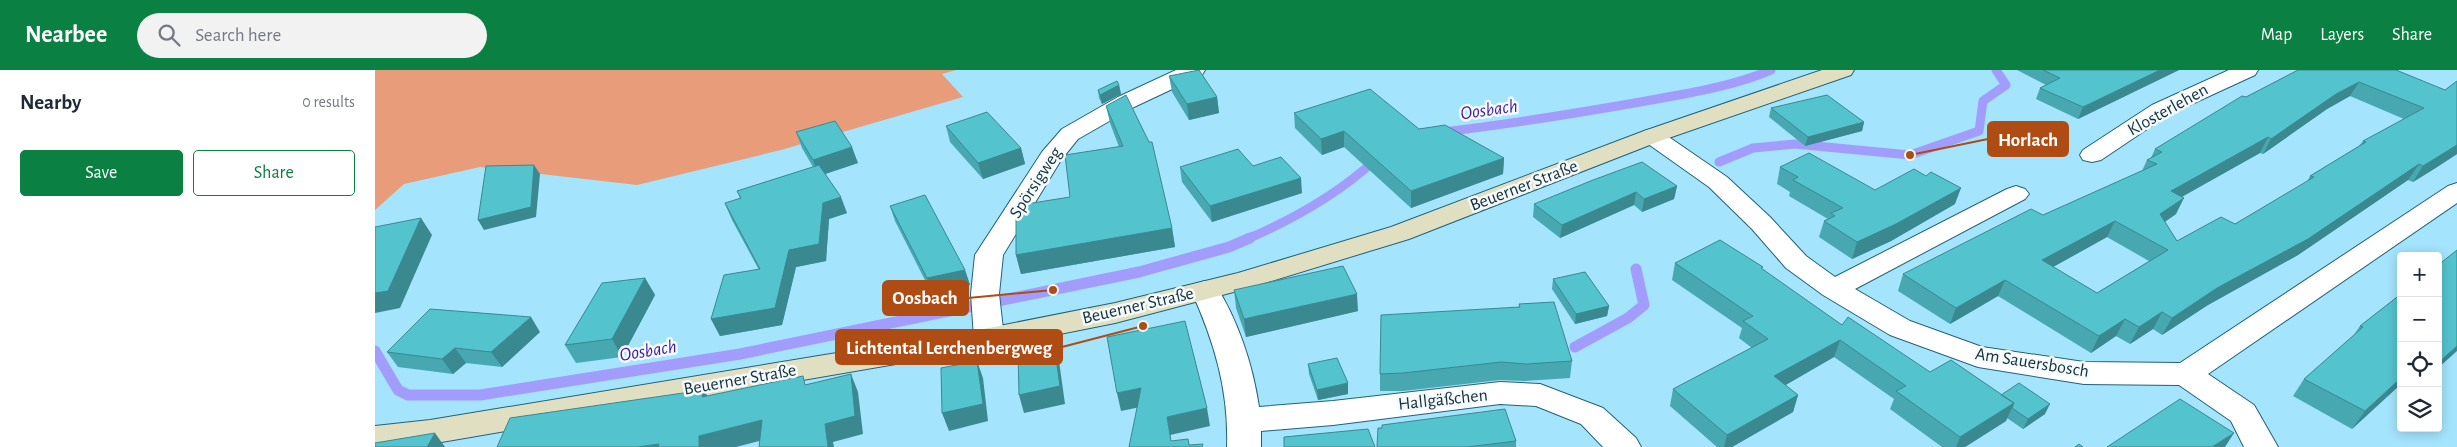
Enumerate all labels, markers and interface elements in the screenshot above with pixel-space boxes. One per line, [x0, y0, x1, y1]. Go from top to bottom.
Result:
search box [137, 13, 487, 58]
icon: search [155, 21, 183, 49]
text: Nearbee [25, 23, 107, 47]
text: Search here [195, 26, 281, 45]
text: Map [2261, 26, 2292, 44]
text: Layers [2320, 26, 2364, 44]
text: Share [2392, 26, 2432, 44]
street label: Klosterlehen [2125, 81, 2211, 139]
text: Nearby [20, 92, 81, 113]
text: 0 results [302, 94, 355, 110]
water label: Oosbach [1459, 97, 1519, 123]
callout: Horlach [1988, 122, 2068, 156]
text: Horlach [1998, 131, 2058, 150]
street label: Spörsigweg [1006, 144, 1066, 222]
button: Save [20, 150, 183, 196]
button: Share [193, 150, 355, 196]
street label: Beuerner Straße [1468, 157, 1580, 215]
map controls [2397, 252, 2442, 432]
button: + [2397, 252, 2442, 297]
callout: Oosbach [883, 281, 968, 315]
street label: Beuerner Straße [1080, 284, 1196, 328]
text: Oosbach [892, 289, 958, 308]
button: − [2397, 297, 2442, 342]
callout: Lichtental Lerchenbergweg [836, 330, 1062, 364]
water label: Oosbach [618, 337, 678, 365]
text: Lichtental Lerchenbergweg [846, 339, 1052, 358]
button: locate [2397, 342, 2442, 387]
street label: Am Sauersbosch [1974, 345, 2090, 381]
street label: Beuerner Straße [682, 361, 798, 399]
street label: Hallgäßchen [1397, 386, 1489, 414]
button: layers [2397, 387, 2442, 432]

